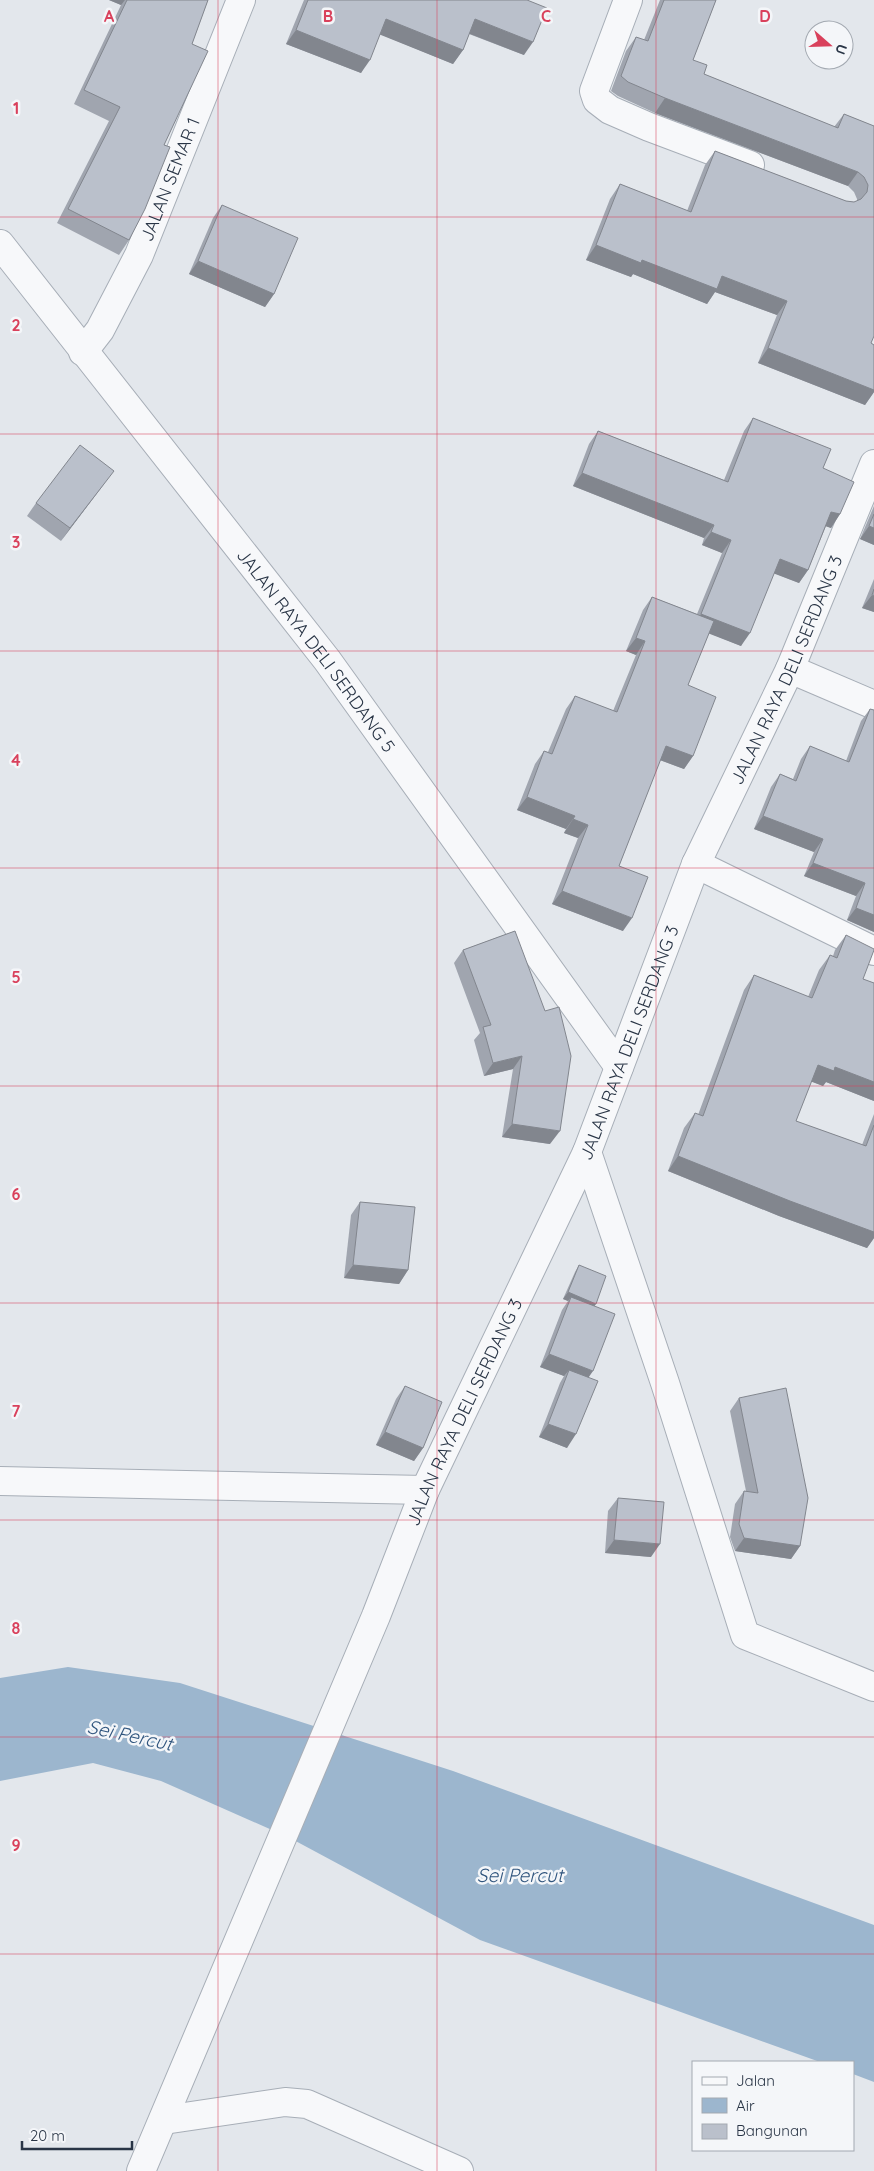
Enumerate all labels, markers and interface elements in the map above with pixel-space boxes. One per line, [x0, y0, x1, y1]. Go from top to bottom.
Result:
text: A [104, 6, 115, 26]
text: B [323, 6, 333, 26]
text: C [541, 6, 551, 26]
text: D [759, 6, 771, 26]
north arrow [804, 20, 854, 70]
text: U [831, 42, 851, 57]
text: 1 [13, 98, 19, 118]
street label: JALAN SEMAR 1 [134, 114, 204, 245]
text: 2 [11, 315, 21, 335]
text: 3 [12, 532, 20, 552]
street label: JALAN RAYA DELI SERDANG 5 [232, 544, 401, 756]
street label: JALAN RAYA DELI SERDANG 3 [725, 551, 847, 788]
text: 4 [11, 750, 21, 770]
street label: JALAN RAYA DELI SERDANG 3 [574, 922, 683, 1163]
text: 5 [11, 967, 21, 987]
text: 6 [12, 1184, 21, 1204]
street label: JALAN RAYA DELI SERDANG 3 [401, 1294, 527, 1529]
text: 7 [12, 1401, 21, 1421]
text: 8 [12, 1618, 21, 1638]
water label: Sei Percut [85, 1714, 177, 1756]
text: 9 [11, 1835, 21, 1855]
water label: Sei Percut [477, 1863, 566, 1887]
legend [692, 2061, 854, 2151]
text: Jalan [736, 2071, 775, 2090]
text: Air [736, 2096, 755, 2115]
scale bar [22, 2118, 132, 2150]
text: Bangunan [736, 2121, 808, 2140]
text: 20 m [30, 2126, 65, 2145]

